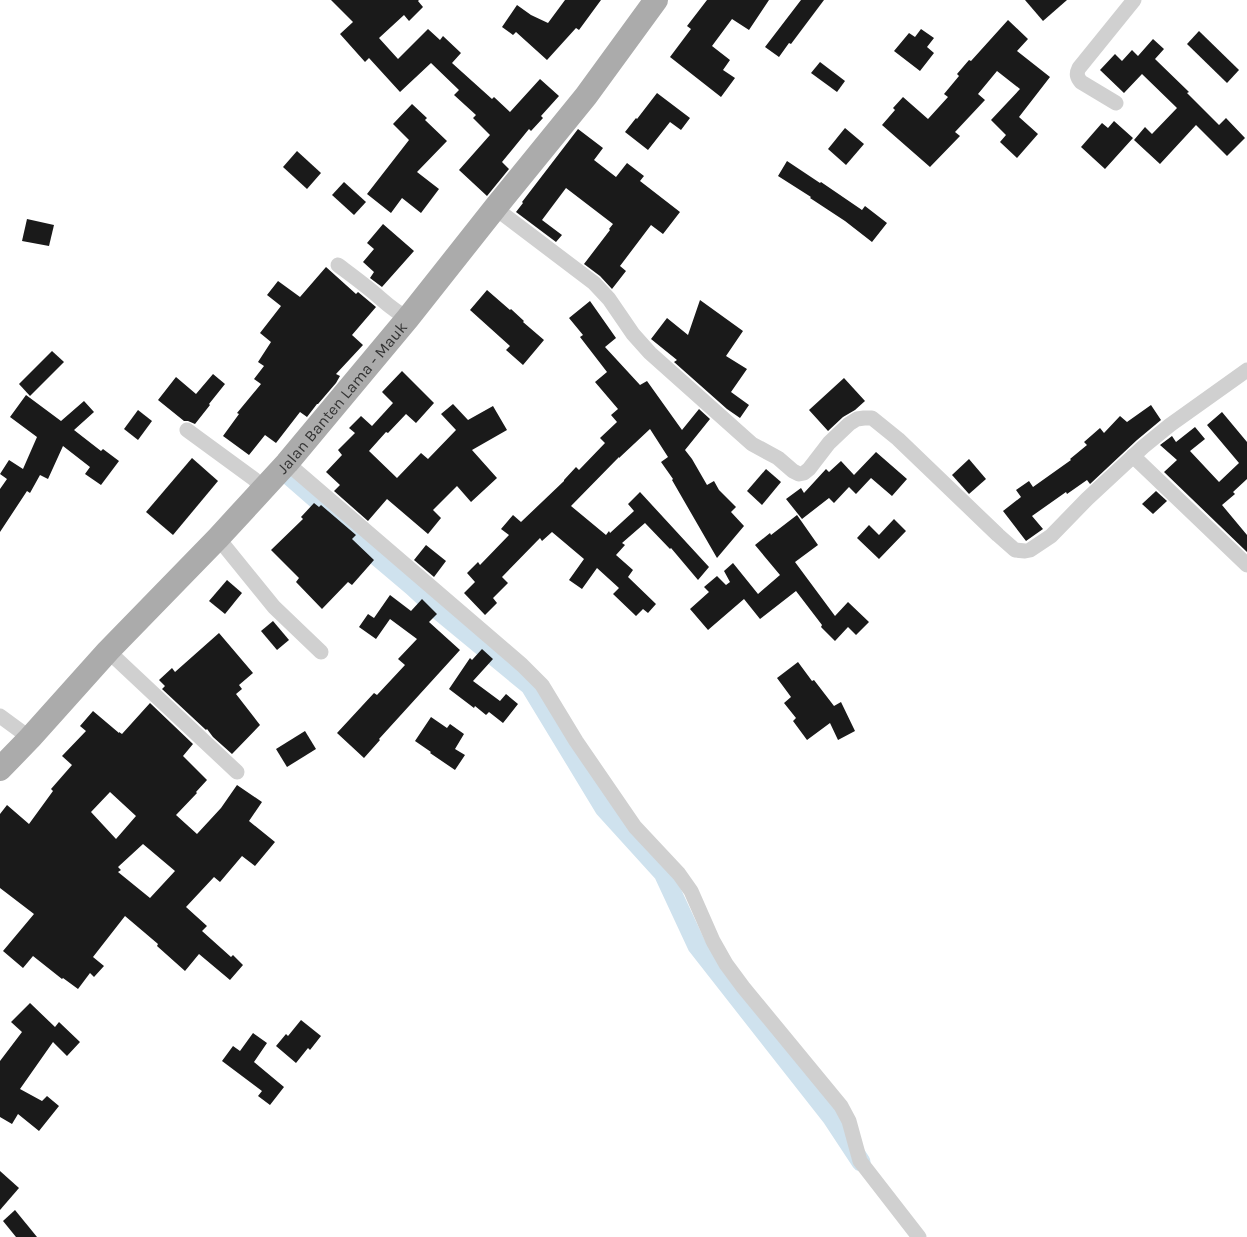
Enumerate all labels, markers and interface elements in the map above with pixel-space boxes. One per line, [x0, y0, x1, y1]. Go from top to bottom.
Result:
street label: Jalan Banten Lama - Mauk [273, 317, 411, 477]

